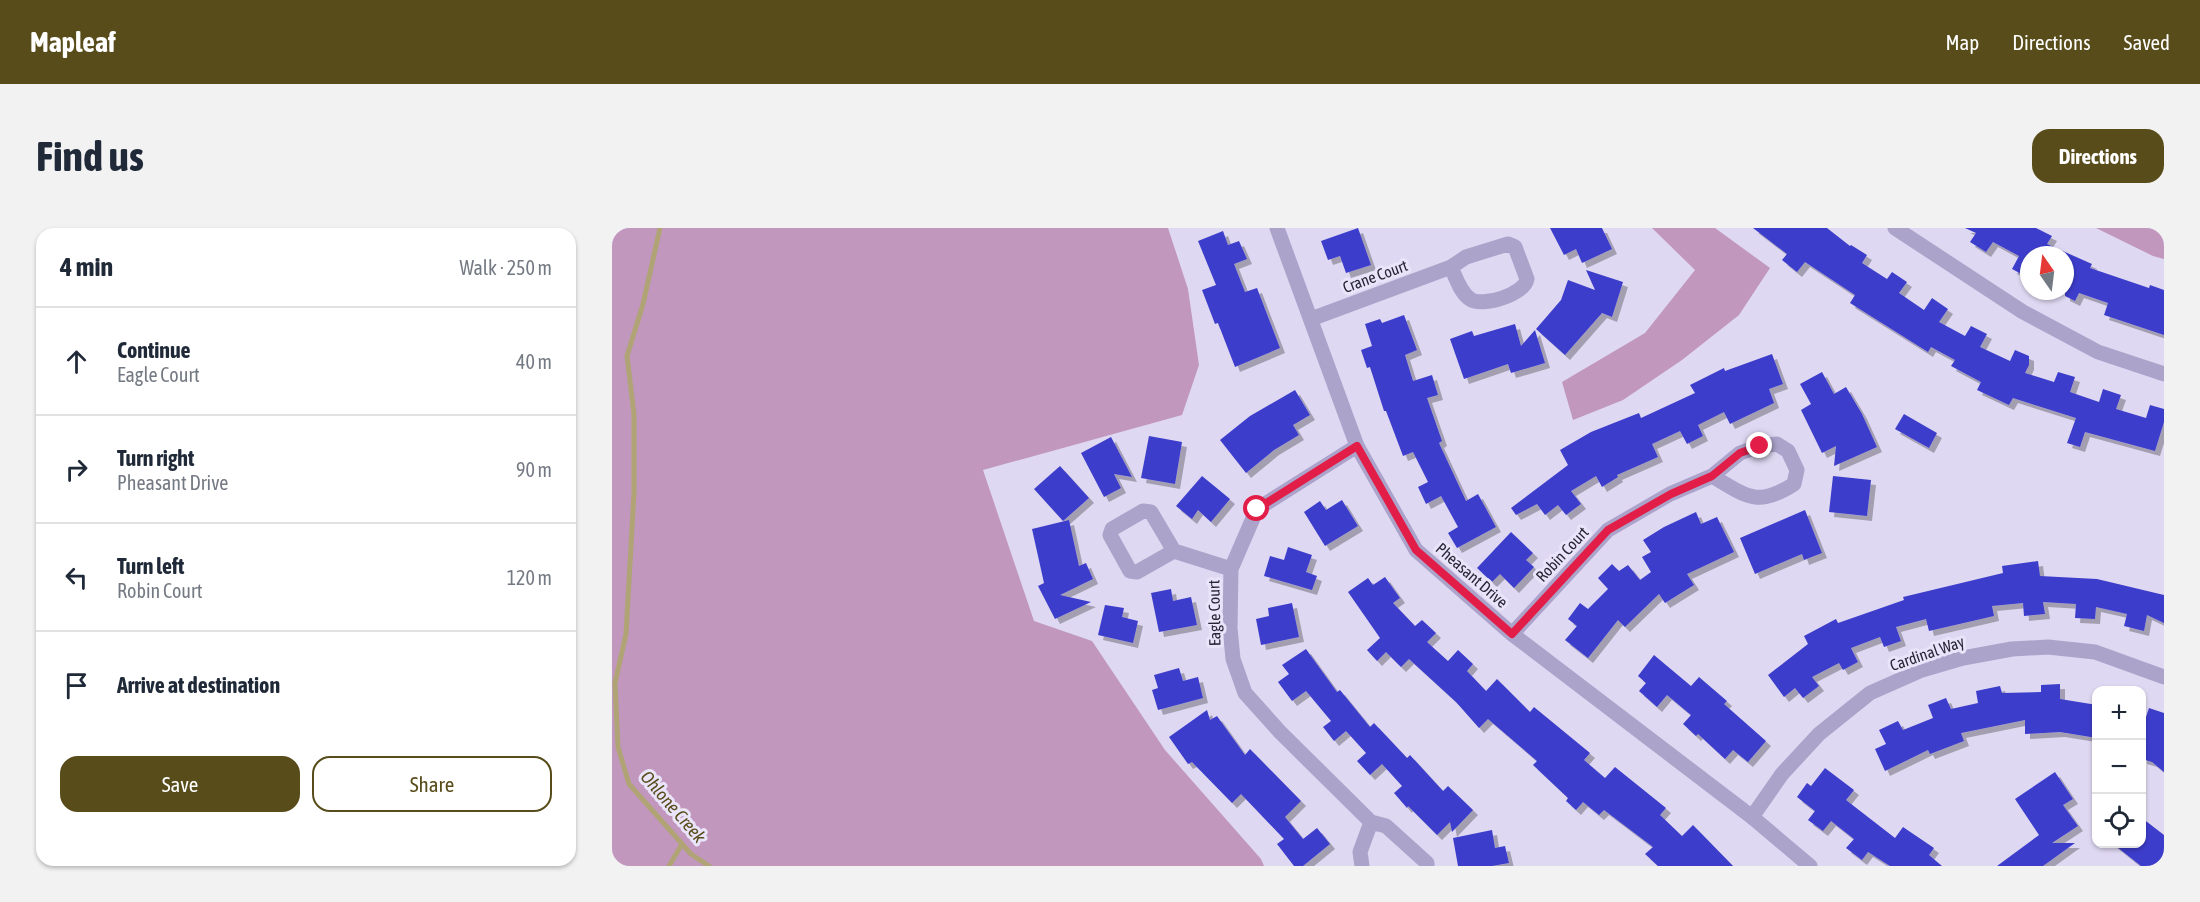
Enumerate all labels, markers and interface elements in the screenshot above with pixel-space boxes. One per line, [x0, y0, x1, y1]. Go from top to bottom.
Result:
text: Mapleaf [30, 26, 116, 58]
text: Map [1945, 30, 1979, 54]
text: Directions [2012, 30, 2091, 54]
text: Saved [2124, 30, 2170, 54]
button: Directions [2032, 129, 2164, 183]
text: Find us [36, 132, 144, 180]
north arrow [2020, 246, 2074, 300]
text: 4 min [60, 252, 113, 282]
text: Walk · 250 m [460, 256, 552, 279]
street label: Crane Court [1340, 256, 1410, 296]
text: Continue [117, 337, 191, 363]
icon: ahead [60, 345, 93, 378]
text: 40 m [516, 350, 552, 373]
text: Eagle Court [117, 363, 200, 386]
route end [1746, 432, 1772, 458]
text: Turn right [117, 445, 194, 471]
icon: right [60, 453, 93, 486]
text: 90 m [516, 458, 552, 481]
text: Pheasant Drive [117, 471, 228, 494]
route start [1243, 495, 1269, 521]
street label: Robin Court [1532, 523, 1592, 585]
street label: Pheasant Drive [1433, 539, 1511, 611]
text: Turn left [117, 553, 184, 579]
icon: left [60, 561, 93, 594]
text: 120 m [507, 566, 552, 589]
text: Robin Court [117, 579, 202, 602]
street label: Eagle Court [1204, 579, 1225, 646]
street label: Cardinal Way [1887, 632, 1967, 675]
icon: arrive [60, 669, 93, 702]
text: Arrive at destination [117, 672, 280, 698]
map controls [2092, 686, 2146, 848]
button: + [2092, 686, 2146, 740]
button: − [2092, 740, 2146, 794]
button: Save [60, 756, 300, 812]
button: Share [312, 756, 552, 812]
water label: Ohlone Creek [636, 766, 711, 848]
button: locate [2092, 794, 2146, 848]

